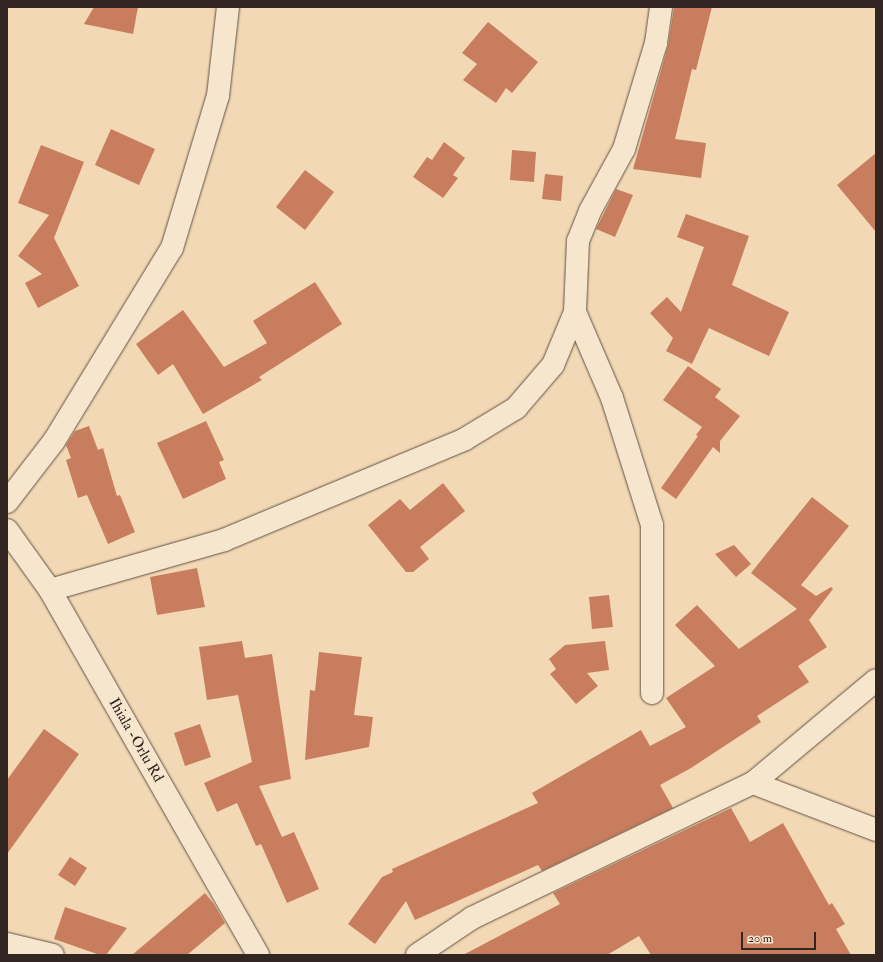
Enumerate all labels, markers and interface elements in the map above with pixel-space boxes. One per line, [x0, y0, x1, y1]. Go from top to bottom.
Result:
street label: Ihiala -Orlu Rd [105, 695, 167, 785]
scale bar [743, 924, 818, 950]
text: 20 m [748, 931, 772, 946]

